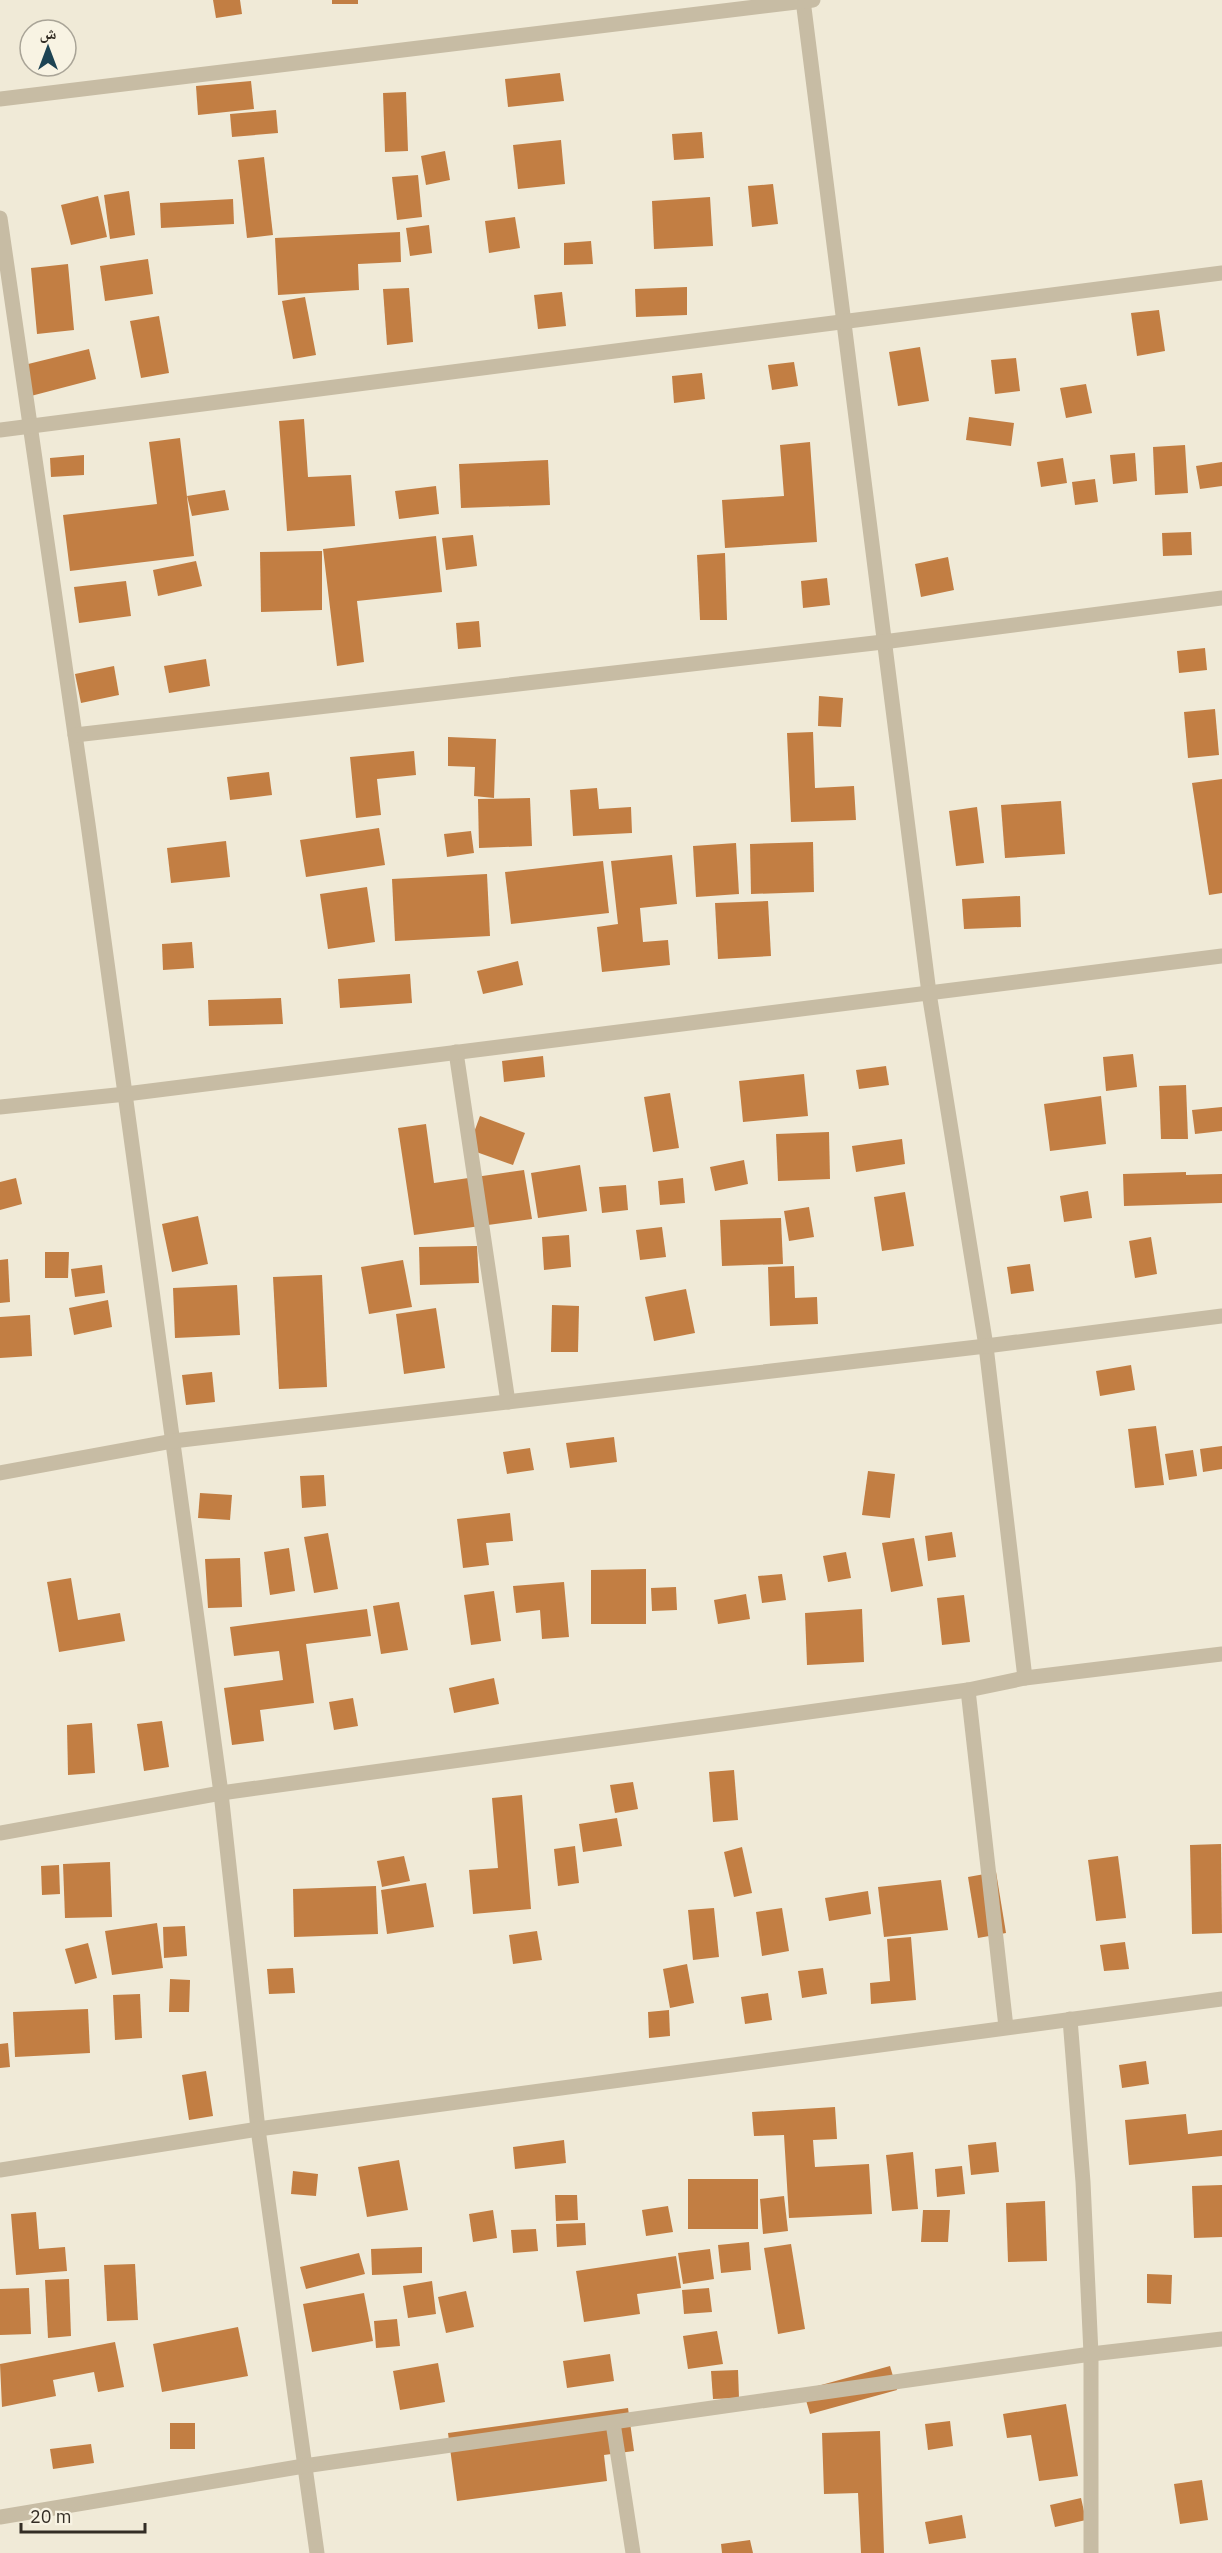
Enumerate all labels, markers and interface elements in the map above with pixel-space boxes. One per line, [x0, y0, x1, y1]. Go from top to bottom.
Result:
north arrow [18, 18, 78, 78]
text: ش [40, 23, 57, 43]
scale bar [21, 2496, 146, 2534]
text: 20 m [30, 2505, 72, 2528]

